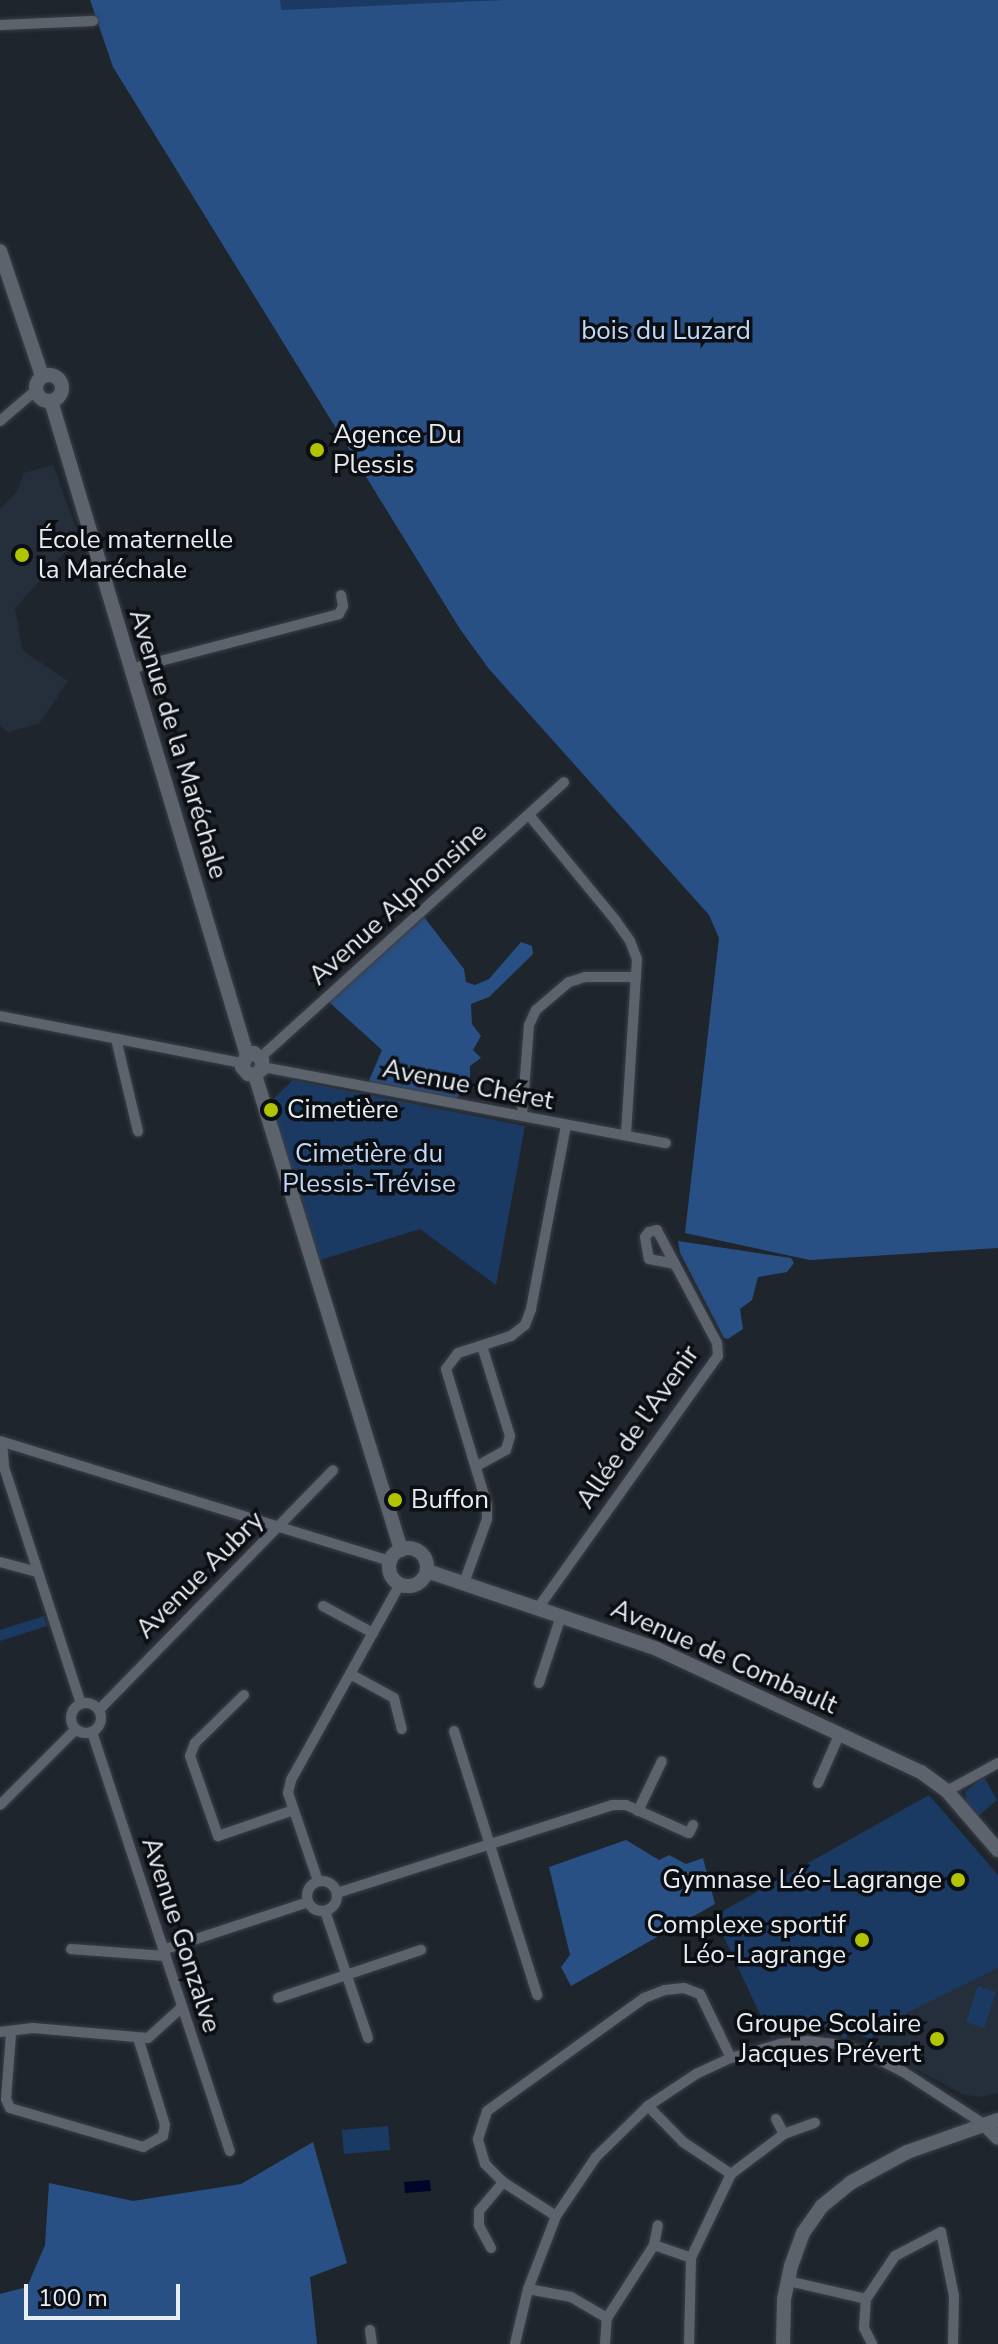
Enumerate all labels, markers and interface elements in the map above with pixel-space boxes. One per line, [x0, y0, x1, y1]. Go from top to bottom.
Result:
park label: bois du Luzard [581, 315, 751, 347]
place label: Agence Du Plessis [333, 419, 462, 480]
marker: Agence Du Plessis [308, 441, 326, 459]
place label: École maternelle la Maréchale [38, 524, 233, 586]
marker: École maternelle la Maréchale [13, 546, 31, 564]
street label: Avenue de la Maréchale [122, 606, 234, 882]
street label: Avenue Alphonsine [303, 816, 493, 992]
street label: Avenue Chéret [380, 1053, 556, 1117]
place label: Cimetière [287, 1094, 399, 1126]
marker: Cimetière [262, 1101, 280, 1119]
park label: Cimetière du Plessis-Trévise [282, 1138, 456, 1200]
street label: Allée de l'Avenir [570, 1339, 706, 1515]
place label: Buffon [411, 1484, 489, 1516]
marker: Buffon [386, 1491, 404, 1509]
street label: Avenue Aubry [130, 1505, 270, 1645]
street label: Avenue de Combault [606, 1593, 842, 1721]
street label: Avenue Gonzalve [135, 1833, 227, 2037]
place label: Gymnase Léo-Lagrange [662, 1864, 942, 1896]
marker: Gymnase Léo-Lagrange [949, 1871, 967, 1889]
place label: Complexe sportif Léo-Lagrange [646, 1909, 846, 1970]
marker: Complexe sportif Léo-Lagrange [853, 1931, 871, 1949]
place label: Groupe Scolaire Jacques Prévert [736, 2008, 921, 2070]
marker: Groupe Scolaire Jacques Prévert [928, 2030, 946, 2048]
scale bar [28, 2268, 184, 2318]
text: 100 m [38, 2282, 108, 2314]

